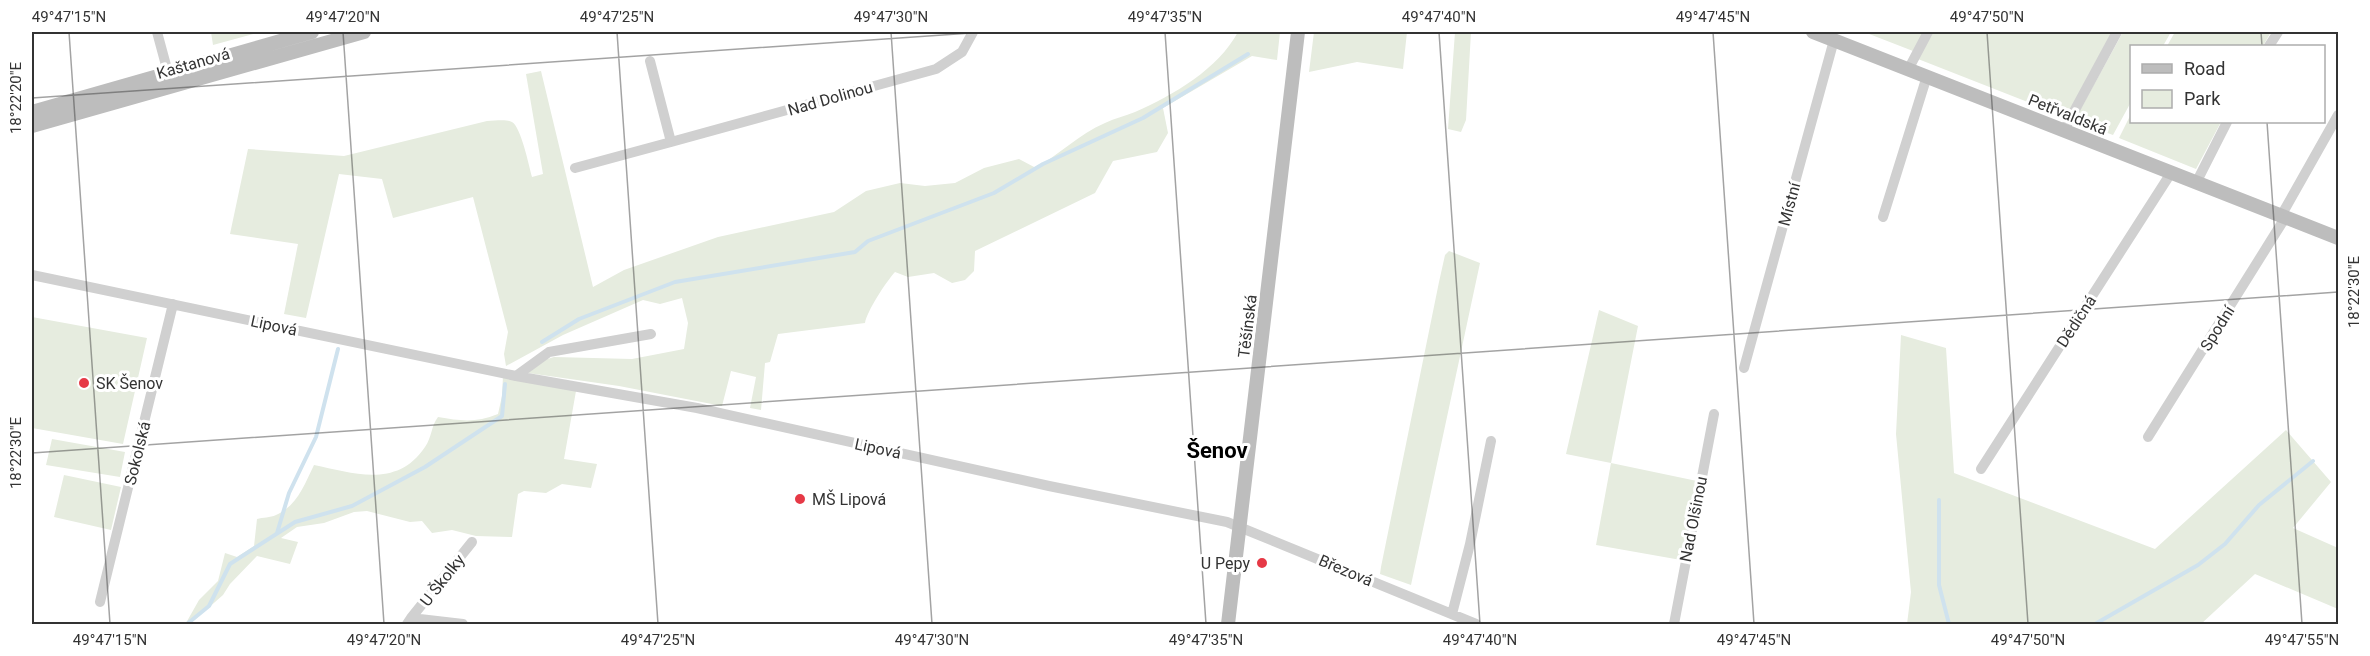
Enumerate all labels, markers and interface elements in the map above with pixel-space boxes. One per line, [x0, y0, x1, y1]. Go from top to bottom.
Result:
text: 49°47'15"N [32, 8, 106, 26]
text: 49°47'20"N [306, 8, 380, 26]
text: 49°47'25"N [580, 8, 654, 26]
text: 49°47'30"N [854, 8, 928, 26]
text: 49°47'35"N [1128, 8, 1202, 26]
text: 49°47'40"N [1402, 8, 1476, 26]
text: 49°47'45"N [1676, 8, 1750, 26]
text: 49°47'50"N [1950, 8, 2024, 26]
street label: Kaštanová [154, 44, 232, 83]
legend [2130, 45, 2325, 123]
text: Road [2184, 58, 2225, 79]
text: 18°22'20"E [7, 61, 25, 134]
street label: Nad Dolinou [786, 77, 875, 120]
text: Park [2184, 88, 2221, 109]
street label: Petřvaldská [2026, 90, 2110, 139]
street label: Místní [1775, 179, 1805, 228]
text: 18°22'30"E [2345, 255, 2363, 328]
street label: Dědičná [2053, 292, 2100, 351]
street label: Těšínská [1234, 293, 1261, 359]
street label: Spodní [2196, 301, 2239, 354]
street label: Lipová [249, 311, 299, 340]
place label: SK Šenov [96, 373, 163, 393]
marker: SK Šenov [77, 376, 91, 390]
text: 18°22'30"E [7, 416, 25, 489]
street label: Sokolská [120, 419, 155, 487]
street label: Lipová [853, 434, 903, 463]
district label: Šenov [1186, 438, 1248, 463]
street label: Nad Olšinou [1676, 475, 1711, 564]
place label: MŠ Lipová [812, 489, 886, 509]
marker: MŠ Lipová [793, 492, 807, 506]
street label: U Školky [415, 550, 469, 610]
street label: Březová [1316, 551, 1376, 590]
place label: U Pepy [1201, 554, 1250, 573]
marker: U Pepy [1255, 556, 1269, 570]
text: 49°47'15"N [73, 631, 147, 649]
text: 49°47'20"N [347, 631, 421, 649]
text: 49°47'25"N [621, 631, 695, 649]
text: 49°47'30"N [895, 631, 969, 649]
text: 49°47'35"N [1169, 631, 1243, 649]
text: 49°47'40"N [1443, 631, 1517, 649]
text: 49°47'45"N [1717, 631, 1791, 649]
text: 49°47'50"N [1991, 631, 2065, 649]
text: 49°47'55"N [2265, 631, 2339, 649]

